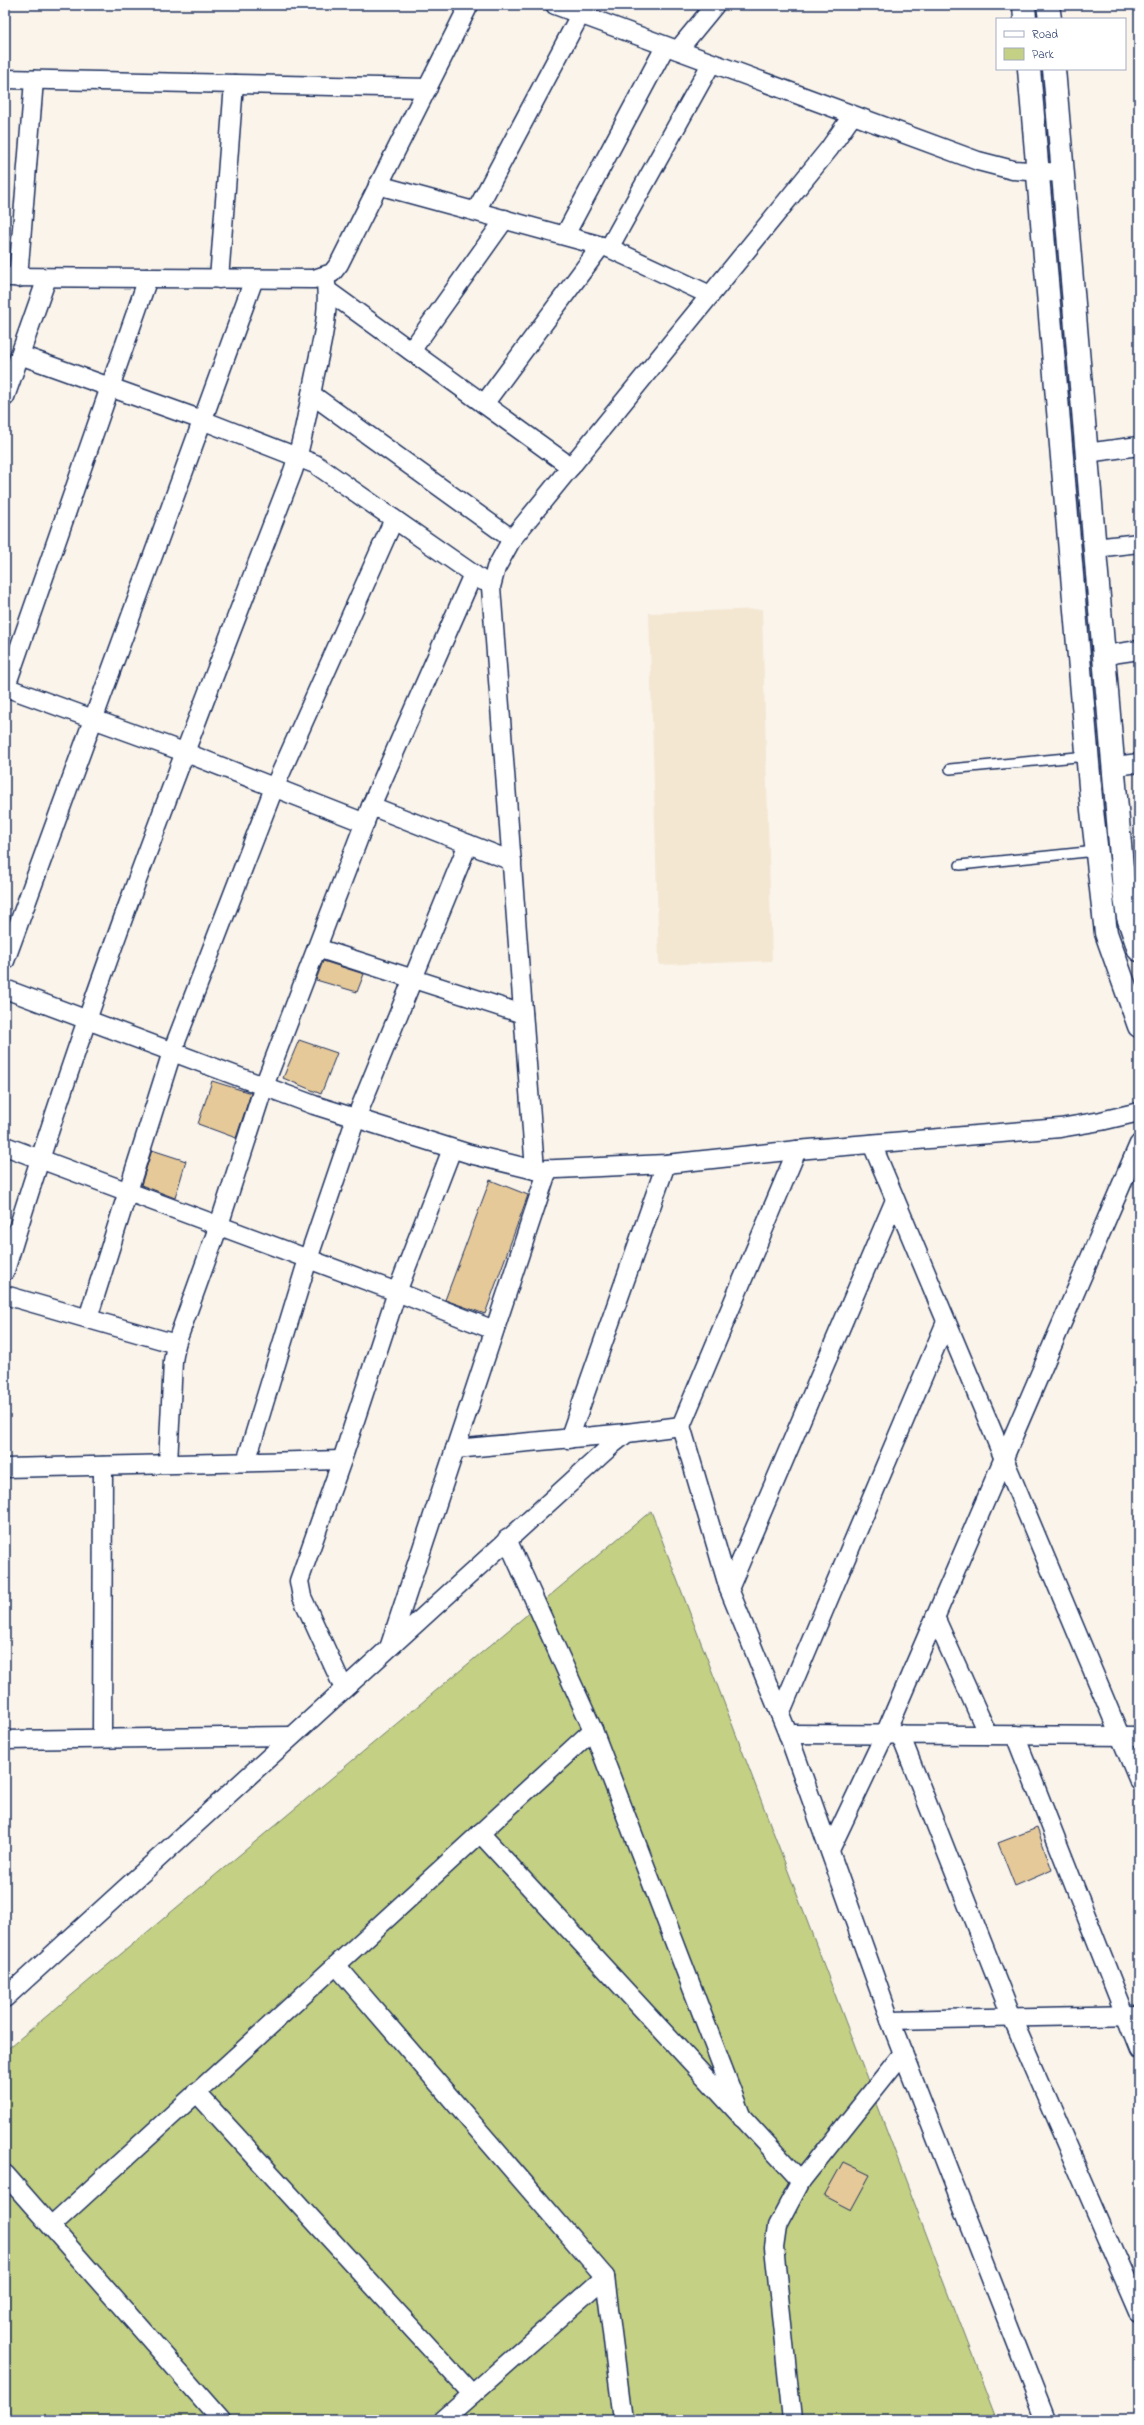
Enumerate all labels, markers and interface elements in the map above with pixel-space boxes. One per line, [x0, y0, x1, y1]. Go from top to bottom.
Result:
legend [996, 18, 1126, 70]
text: Road [1032, 26, 1058, 44]
text: Park [1032, 46, 1054, 64]

